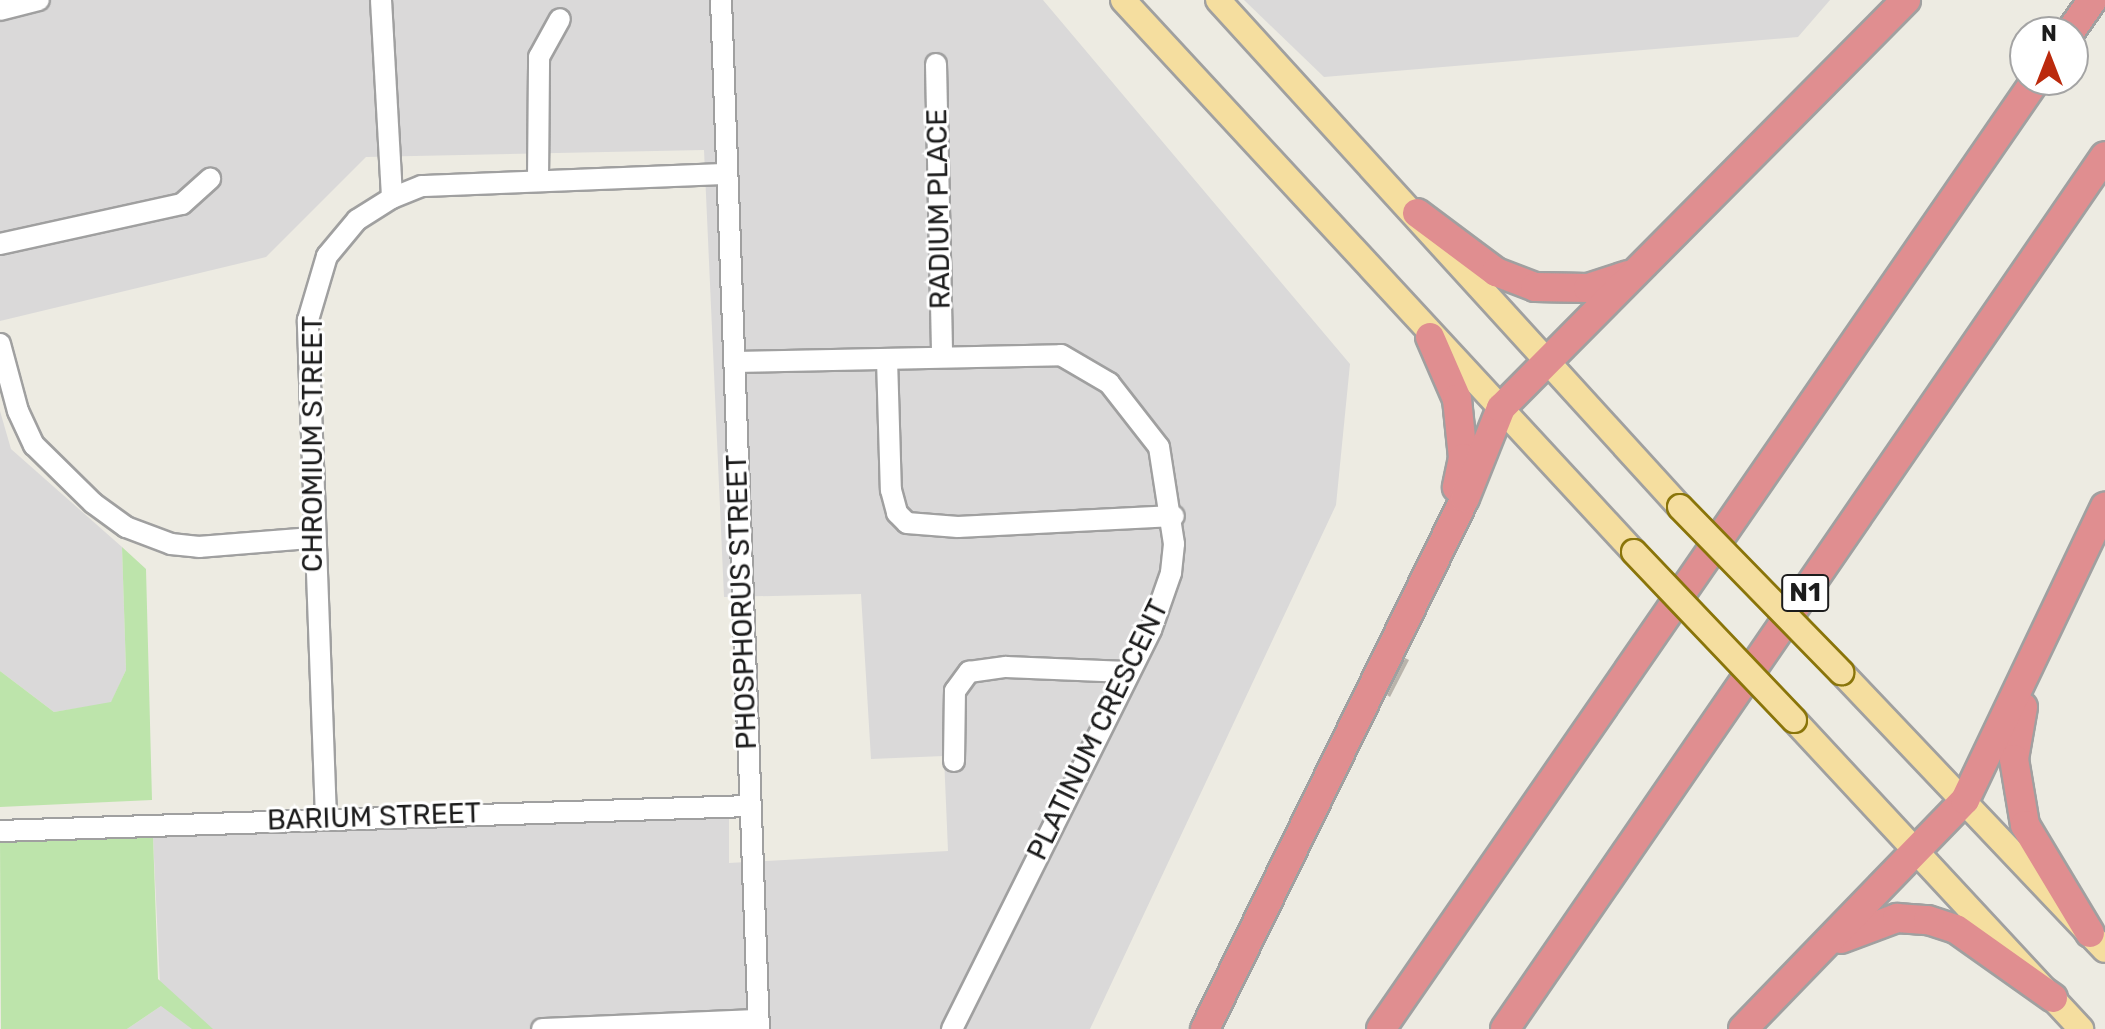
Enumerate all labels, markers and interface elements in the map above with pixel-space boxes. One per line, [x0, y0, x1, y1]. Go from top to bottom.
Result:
north arrow [2009, 16, 2089, 96]
text: N [2041, 20, 2057, 47]
street label: RADIUM PLACE [920, 108, 958, 310]
street label: CHROMIUM STREET [296, 316, 330, 572]
street label: PHOSPHORUS STREET [720, 454, 764, 750]
road number: N1 [1781, 571, 1829, 615]
street label: PLATINUM CRESCENT [1020, 595, 1176, 865]
street label: BARIUM STREET [267, 796, 481, 838]

